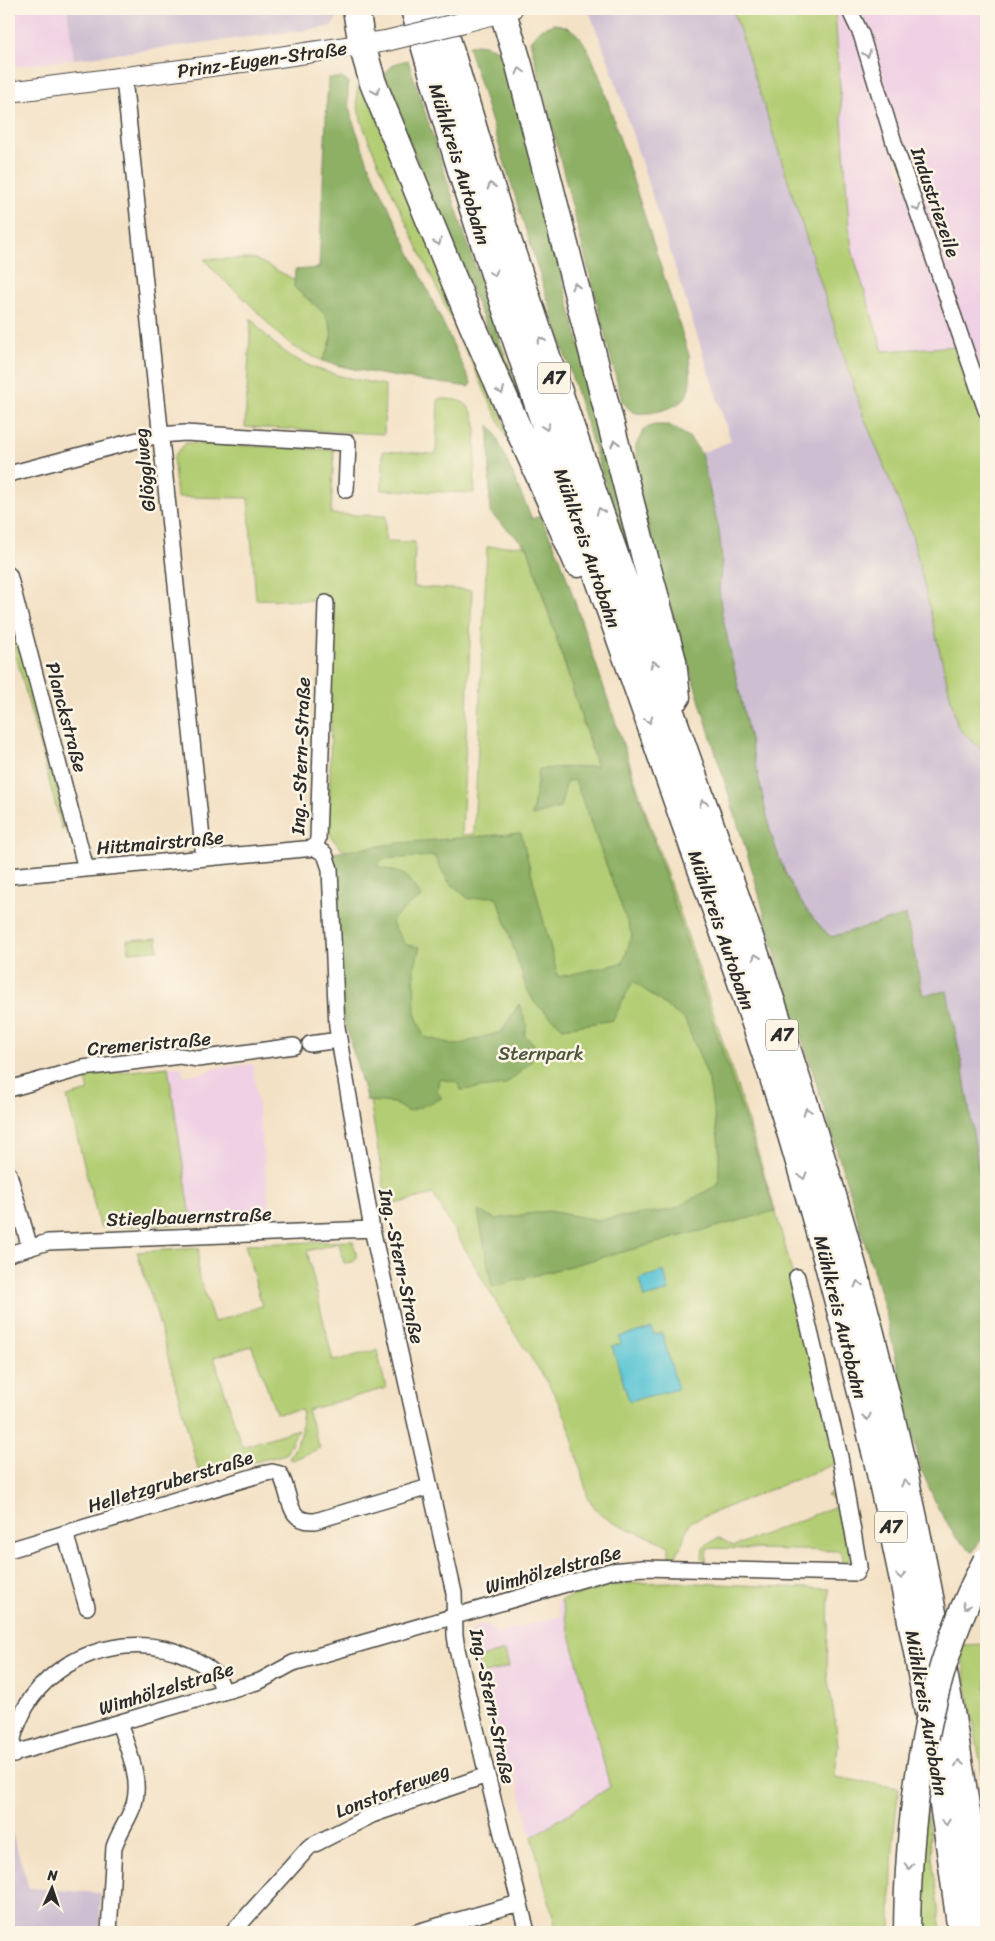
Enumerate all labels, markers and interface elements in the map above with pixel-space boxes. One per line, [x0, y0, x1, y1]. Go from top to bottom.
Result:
street label: Prinz-Eugen-Straße [175, 31, 349, 88]
one-way arrow [862, 49, 872, 58]
one-way arrow [516, 67, 526, 75]
street label: Mühlkreis Autobahn [419, 79, 500, 249]
one-way arrow [370, 87, 380, 95]
street label: Industriezeile [901, 142, 970, 262]
one-way arrow [486, 182, 496, 191]
one-way arrow [911, 204, 921, 212]
one-way arrow [431, 237, 442, 246]
one-way arrow [488, 268, 498, 277]
one-way arrow [570, 281, 581, 290]
one-way arrow [537, 337, 547, 345]
road number: A7 [538, 362, 570, 393]
one-way arrow [495, 386, 506, 395]
one-way arrow [540, 422, 550, 431]
street label: Glögglweg [124, 426, 165, 513]
one-way arrow [611, 440, 621, 448]
street label: Mühlkreis Autobahn [545, 463, 630, 633]
one-way arrow [596, 507, 606, 515]
street label: Planckstraße [36, 658, 97, 776]
one-way arrow [650, 660, 660, 668]
street label: Ing.-Stern-Straße [281, 676, 320, 837]
one-way arrow [643, 715, 653, 724]
one-way arrow [699, 800, 709, 808]
street label: Hittmairstraße [95, 820, 225, 865]
street label: Mühlkreis Autobahn [679, 845, 764, 1015]
one-way arrow [752, 953, 762, 962]
road number: A7 [766, 1020, 798, 1050]
street label: Cremeristraße [86, 1022, 212, 1065]
park label: Sternpark [498, 1037, 584, 1070]
one-way arrow [803, 1108, 813, 1116]
one-way arrow [797, 1171, 808, 1180]
street label: Ing.-Stern-Straße [369, 1184, 434, 1347]
street label: Stieglbauernstraße [106, 1197, 273, 1236]
street label: Mühlkreis Autobahn [804, 1232, 877, 1403]
one-way arrow [853, 1281, 863, 1289]
one-way arrow [861, 1413, 872, 1422]
street label: Helletzgruberstraße [83, 1441, 257, 1522]
one-way arrow [901, 1479, 911, 1487]
road number: A7 [875, 1511, 907, 1542]
street label: Wimhölzelstraße [481, 1535, 625, 1604]
one-way arrow [896, 1572, 906, 1581]
one-way arrow [962, 1601, 972, 1609]
street label: Ing.-Stern-Straße [460, 1624, 525, 1787]
street label: Mühlkreis Autobahn [896, 1628, 957, 1799]
street label: Wimhölzelstraße [94, 1652, 238, 1725]
street label: Lonstorferweg [330, 1753, 455, 1827]
one-way arrow [955, 1758, 965, 1767]
one-way arrow [940, 1818, 950, 1827]
one-way arrow [903, 1862, 914, 1870]
text: N [46, 1863, 58, 1888]
north arrow [28, 1864, 78, 1914]

